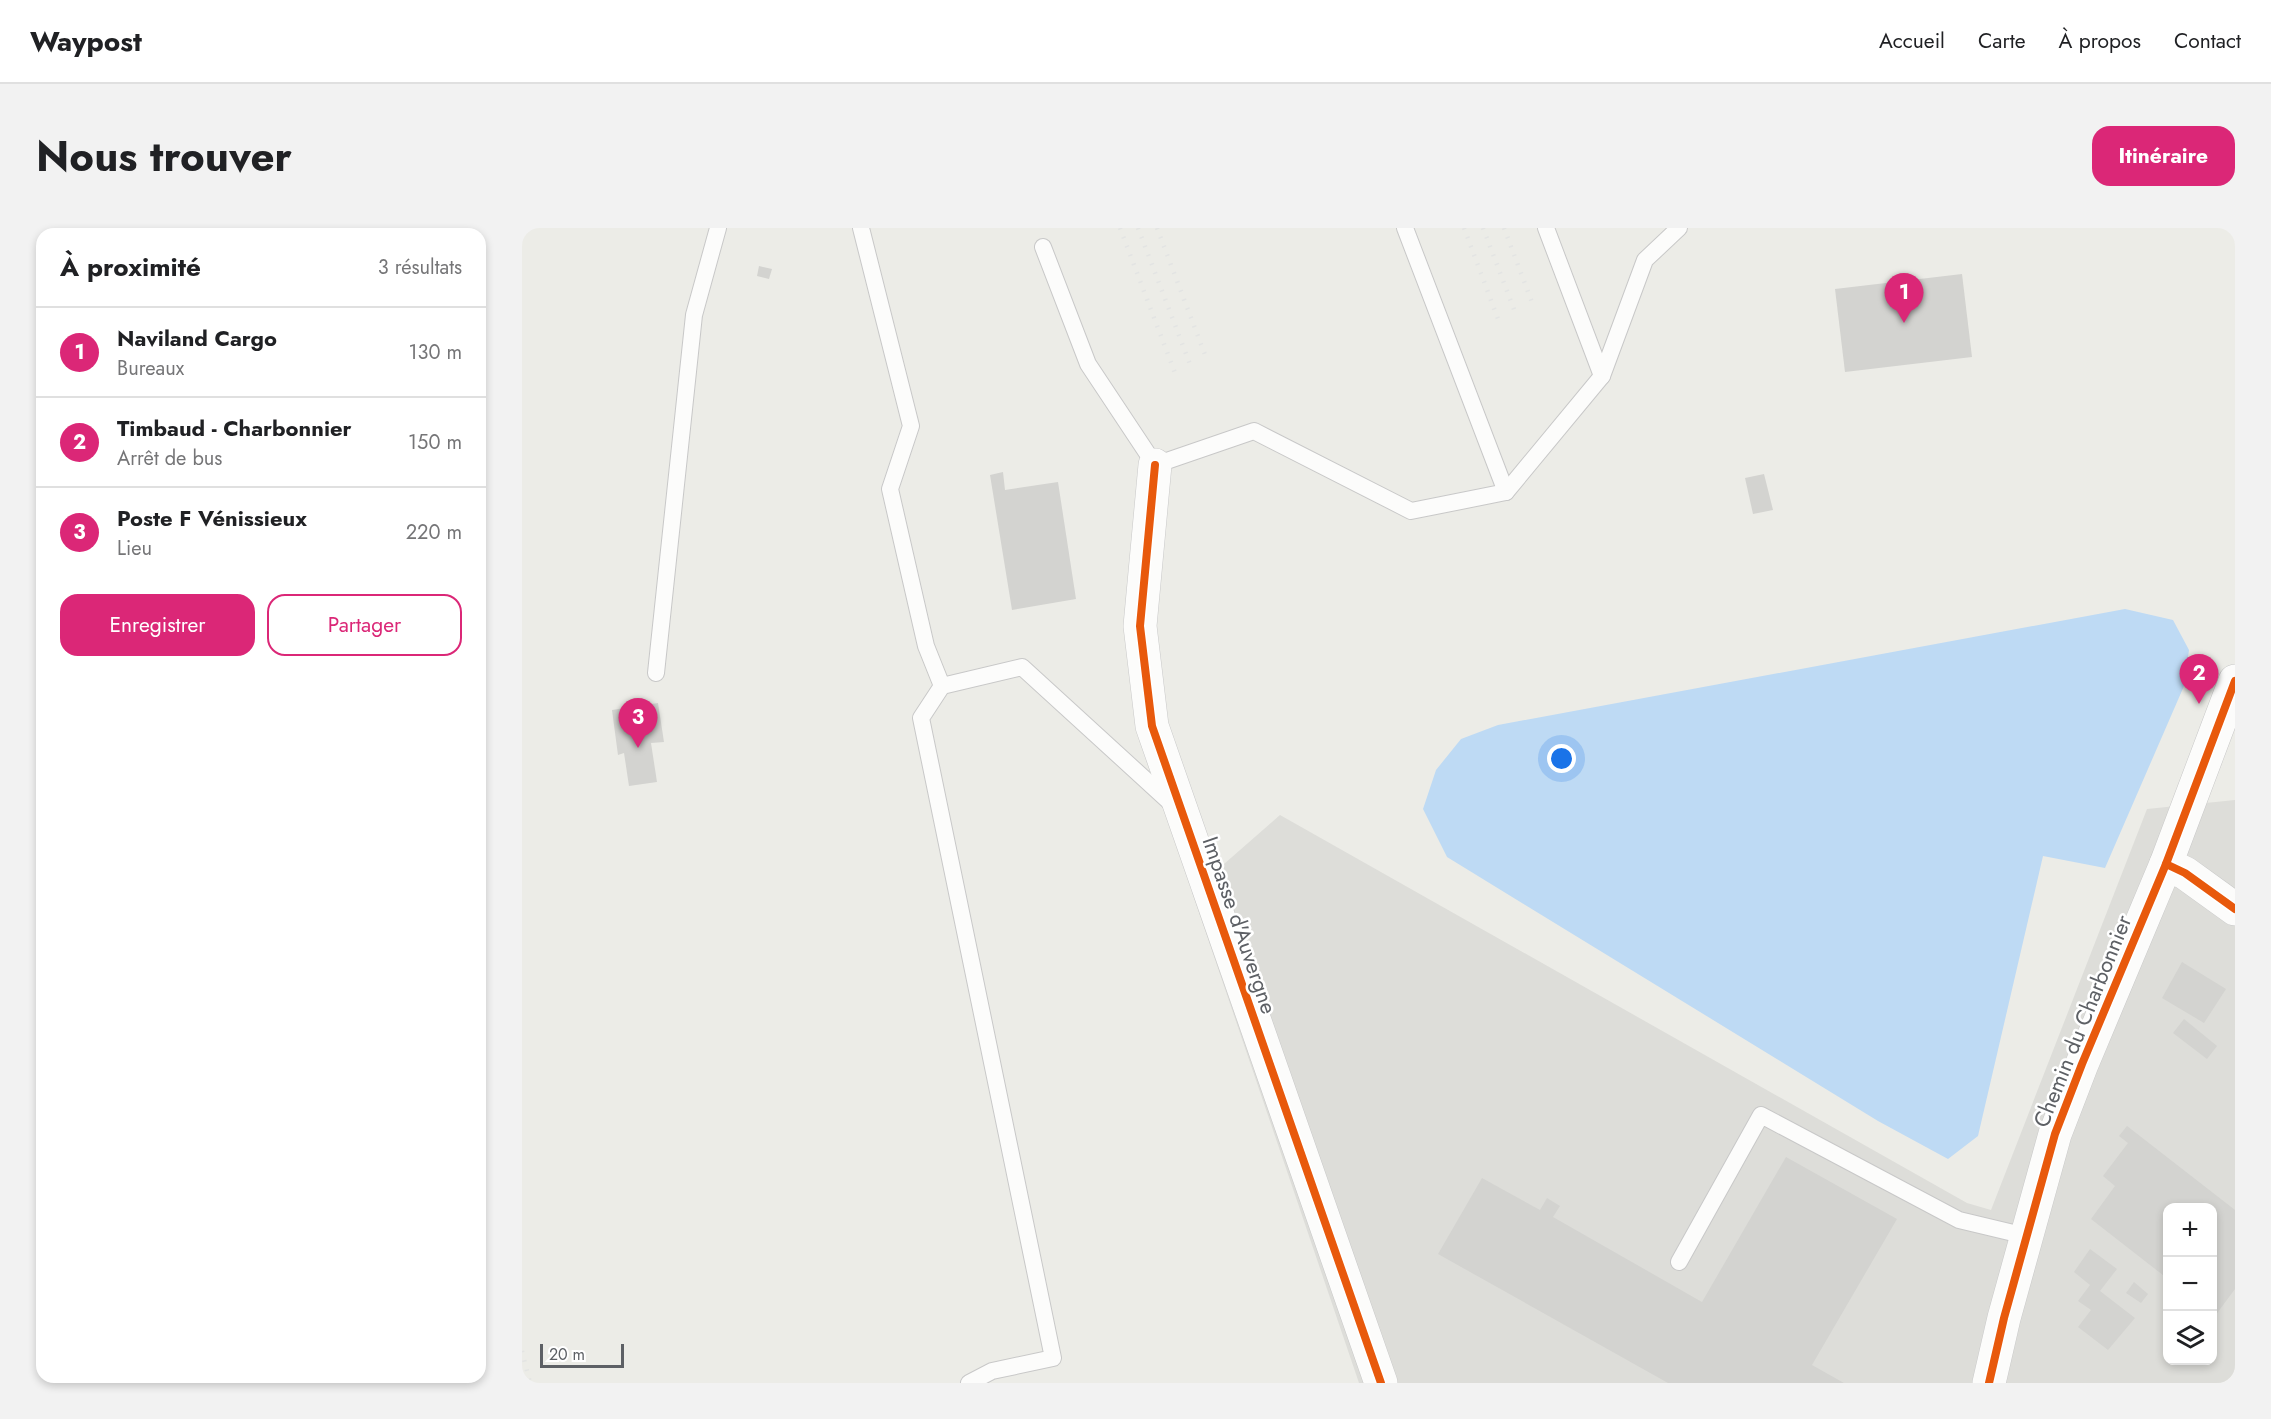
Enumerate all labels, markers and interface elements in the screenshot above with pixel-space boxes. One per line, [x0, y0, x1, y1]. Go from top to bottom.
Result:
text: Waypost [30, 21, 142, 62]
text: Accueil [1879, 26, 1945, 56]
text: Carte [1978, 26, 2026, 56]
text: À propos [2059, 26, 2141, 56]
text: Contact [2174, 26, 2241, 56]
text: Nous trouver [36, 126, 292, 187]
button: Itinéraire [2092, 126, 2235, 186]
text: À proximité [60, 248, 201, 286]
text: 3 résultats [378, 253, 462, 282]
pin: 1 [1884, 274, 1924, 323]
text: Naviland Cargo [117, 322, 277, 354]
text: 1 [74, 338, 85, 367]
text: 130 m [408, 338, 462, 367]
text: Bureaux [117, 354, 184, 383]
text: Timbaud - Charbonnier [117, 412, 352, 444]
text: 2 [73, 428, 86, 457]
text: 150 m [408, 428, 462, 457]
text: Arrêt de bus [117, 444, 222, 473]
text: Poste F Vénissieux [117, 502, 307, 534]
text: 3 [73, 518, 86, 547]
text: 220 m [406, 518, 462, 547]
text: Lieu [117, 534, 152, 563]
button: Enregistrer [60, 594, 255, 656]
button: Partager [267, 594, 462, 656]
pin: 2 [2180, 654, 2218, 704]
pin: 3 [618, 698, 658, 748]
your location [1547, 744, 1576, 773]
street label: Impasse d'Auvergne [1195, 832, 1285, 1018]
street label: Chemin du Charbonnier [2025, 910, 2139, 1132]
map controls [2163, 1203, 2217, 1365]
button: + [2163, 1203, 2217, 1257]
button: − [2163, 1257, 2217, 1311]
button: layers [2163, 1311, 2217, 1365]
scale bar [540, 1341, 624, 1368]
text: 20 m [549, 1343, 585, 1366]

